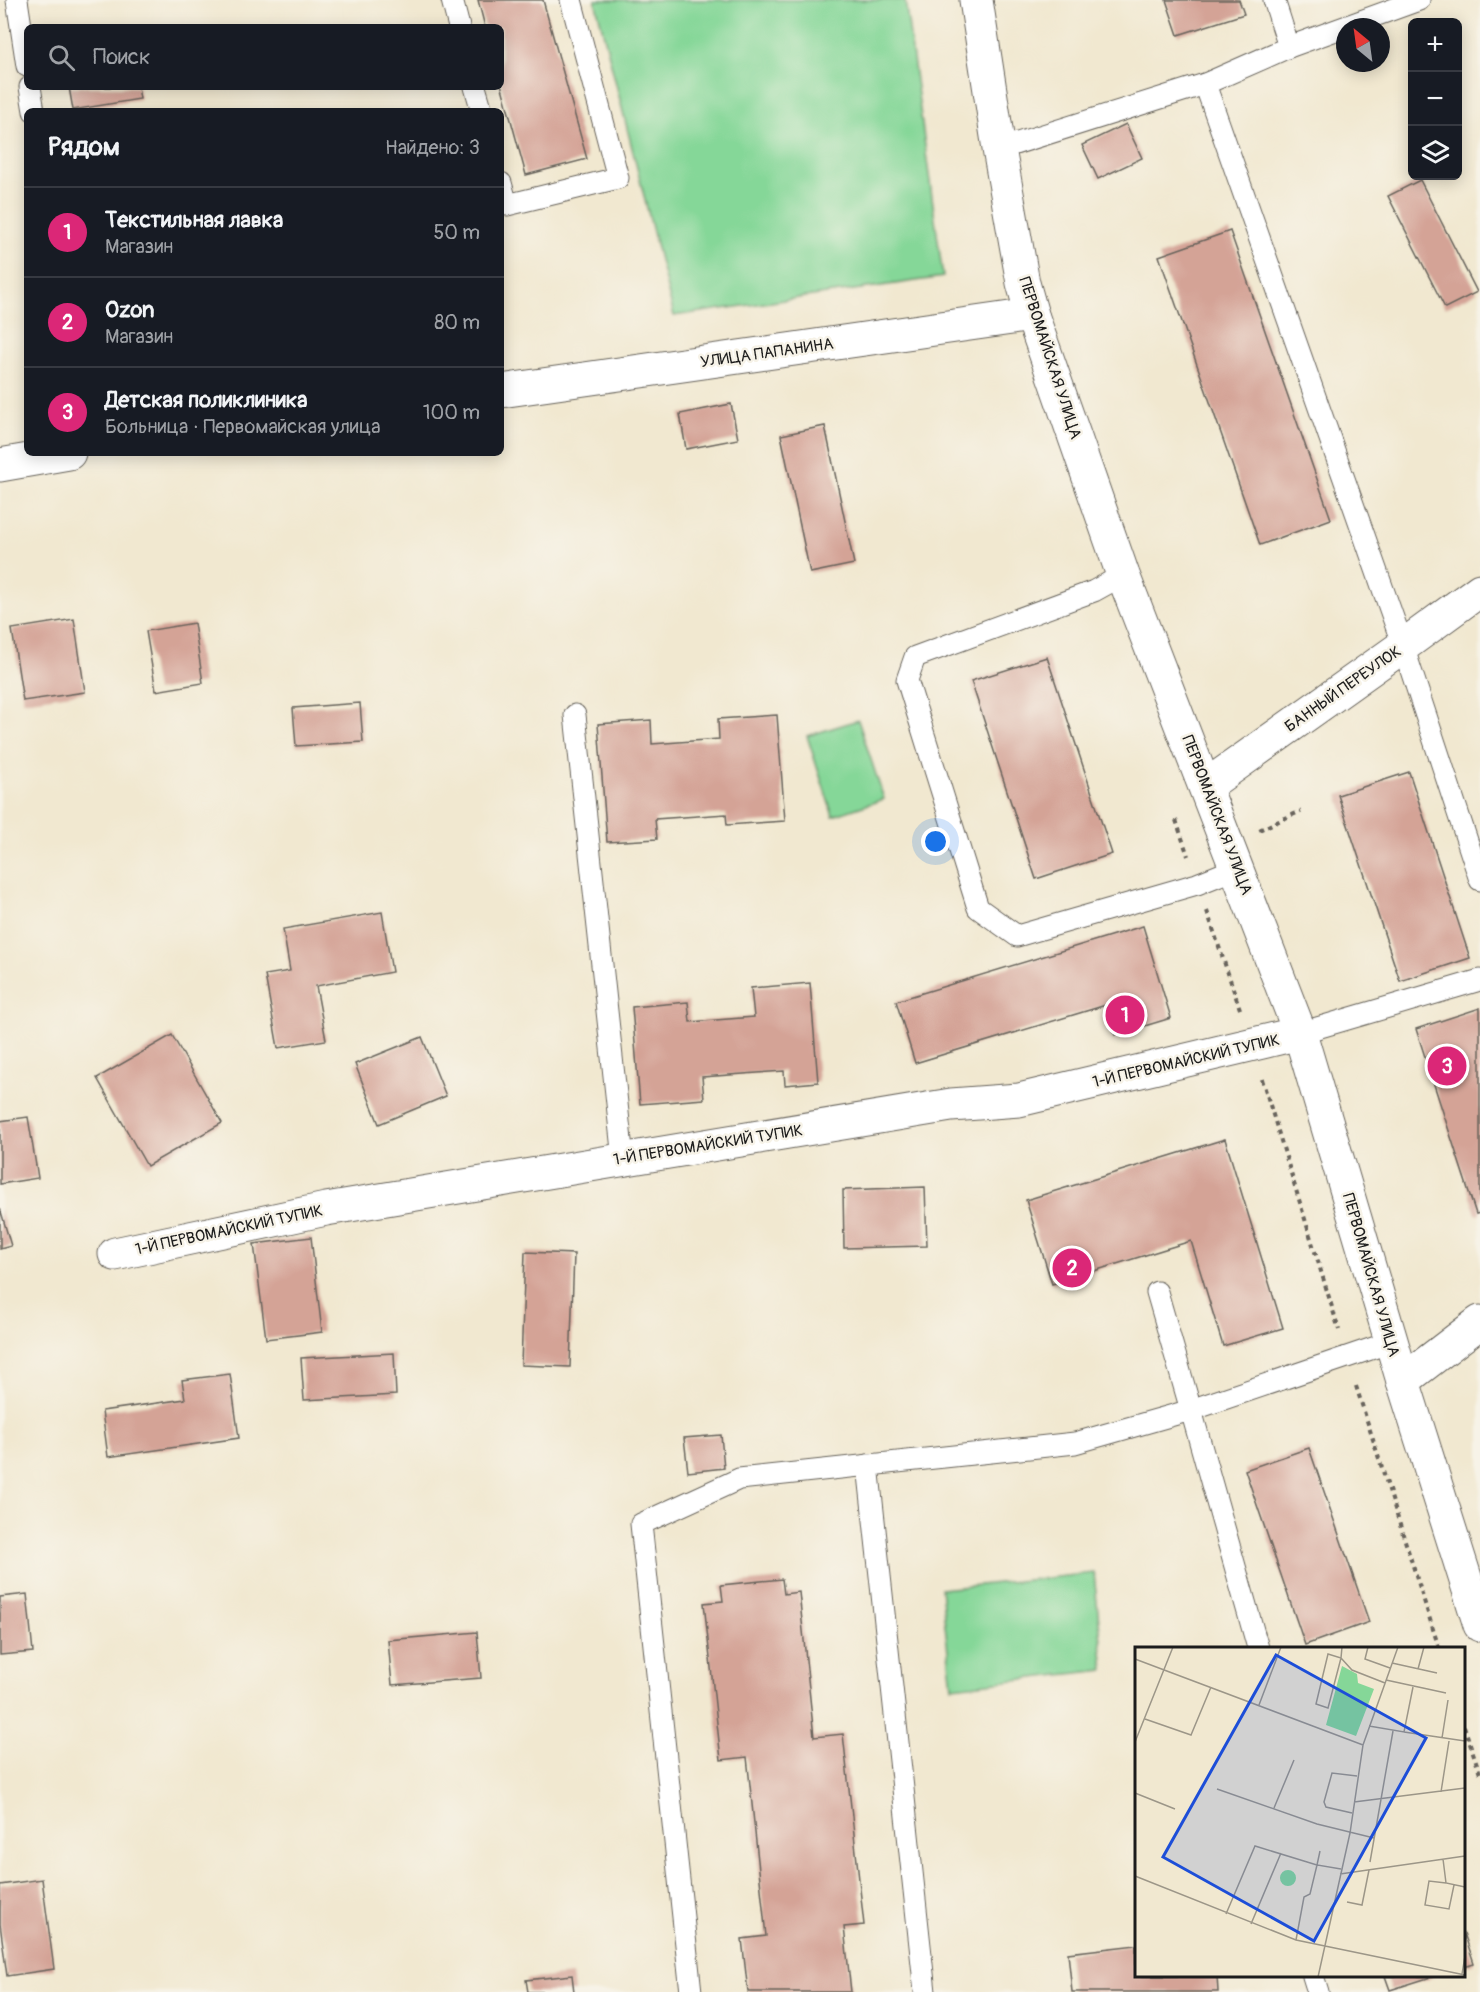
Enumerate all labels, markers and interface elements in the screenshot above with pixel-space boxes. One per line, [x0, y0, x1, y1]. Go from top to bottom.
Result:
north arrow [1336, 18, 1390, 72]
map controls [1408, 18, 1462, 180]
button: + [1408, 18, 1462, 72]
search box [24, 24, 504, 90]
icon: search [45, 41, 78, 74]
text: Поиск [93, 43, 150, 71]
button: − [1408, 72, 1462, 126]
button: layers [1408, 126, 1462, 180]
text: Рядом [48, 131, 120, 163]
text: Найдено: 3 [385, 135, 480, 160]
text: Текстильная лавка [105, 206, 283, 234]
text: 1 [64, 220, 71, 245]
text: 50 m [433, 220, 480, 245]
text: Магазин [105, 234, 173, 259]
street label: ПЕРВОМАЙСКАЯ УЛИЦА [1014, 274, 1086, 442]
text: Ozon [105, 296, 154, 324]
text: 2 [62, 310, 73, 335]
text: 80 m [434, 310, 480, 335]
text: Магазин [105, 324, 173, 349]
street label: УЛИЦА ПАПАНИНА [699, 334, 835, 372]
text: Детская поликлиника [105, 386, 307, 414]
text: 3 [62, 400, 73, 425]
text: 100 m [423, 400, 480, 425]
text: Больница · Первомайская улица [105, 414, 381, 439]
street label: БАННЫЙ ПЕРЕУЛОК [1281, 641, 1405, 737]
street label: ПЕРВОМАЙСКАЯ УЛИЦА [1177, 732, 1257, 898]
your location [921, 827, 950, 856]
pin: 1 [1106, 992, 1144, 1038]
street label: 1-Й ПЕРВОМАЙСКИЙ ТУПИК [1091, 1030, 1281, 1092]
pin: 3 [1428, 1044, 1466, 1088]
street label: 1-Й ПЕРВОМАЙСКИЙ ТУПИК [612, 1120, 804, 1170]
street label: ПЕРВОМАЙСКАЯ УЛИЦА [1338, 1191, 1404, 1359]
street label: 1-Й ПЕРВОМАЙСКИЙ ТУПИК [133, 1200, 325, 1260]
pin: 2 [1052, 1246, 1092, 1290]
inset map [1135, 1647, 1465, 1977]

